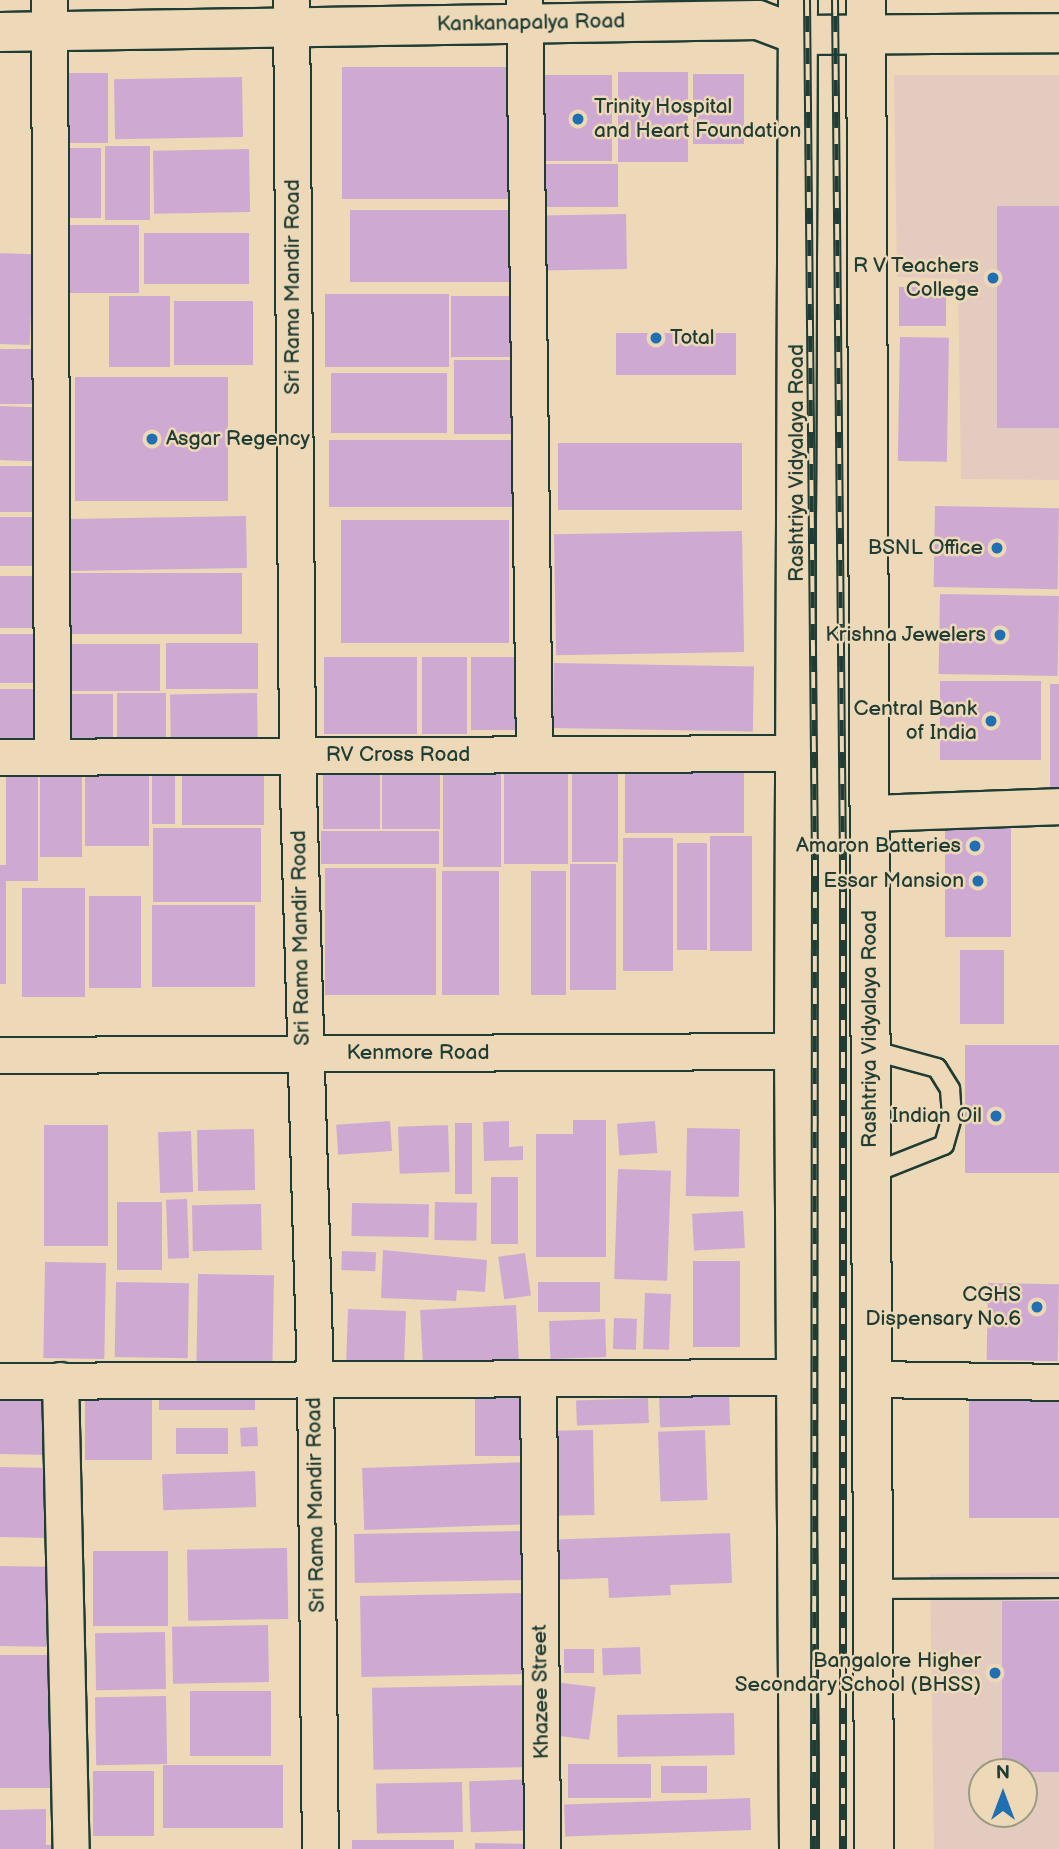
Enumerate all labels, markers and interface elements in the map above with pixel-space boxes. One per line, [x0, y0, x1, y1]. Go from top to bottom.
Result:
street label: Kankanapalya Road [436, 9, 626, 37]
place label: Trinity Hospital and Heart Foundation [594, 94, 801, 144]
marker: Trinity Hospital and Heart Foundation [568, 109, 588, 129]
street label: Sri Rama Mandir Road [280, 179, 306, 395]
place label: R V Teachers College [852, 253, 979, 303]
marker: R V Teachers College [985, 270, 1001, 286]
place label: Total [670, 325, 714, 351]
marker: Total [648, 330, 664, 346]
street label: Rashtriya Vidyalaya Road [784, 344, 810, 582]
place label: Asgar Regency [166, 426, 310, 452]
marker: Asgar Regency [144, 431, 160, 447]
place label: BSNL Office [868, 535, 983, 561]
marker: BSNL Office [989, 540, 1005, 556]
place label: Krishna Jewelers [824, 622, 986, 648]
marker: Krishna Jewelers [992, 627, 1008, 643]
place label: Central Bank of India [854, 696, 977, 746]
marker: Central Bank of India [983, 713, 999, 729]
street label: RV Cross Road [326, 742, 470, 768]
street label: Sri Rama Mandir Road [287, 830, 315, 1046]
place label: Amaron Batteries [796, 833, 961, 859]
marker: Amaron Batteries [967, 838, 983, 854]
place label: Essar Mansion [823, 868, 964, 894]
marker: Essar Mansion [970, 873, 986, 889]
street label: Rashtriya Vidyalaya Road [857, 910, 883, 1148]
street label: Kenmore Road [347, 1040, 489, 1066]
place label: Indian Oil [892, 1103, 982, 1129]
marker: Indian Oil [988, 1108, 1004, 1124]
place label: CGHS Dispensary No.6 [864, 1282, 1021, 1332]
marker: CGHS Dispensary No.6 [1027, 1297, 1047, 1317]
street label: Sri Rama Mandir Road [302, 1397, 330, 1613]
street label: Khazee Street [527, 1624, 555, 1760]
place label: Bangalore Higher Secondary School (BHSS) [733, 1648, 981, 1698]
marker: Bangalore Higher Secondary School (BHSS) [987, 1665, 1003, 1681]
north arrow [968, 1758, 1038, 1828]
text: N [996, 1762, 1010, 1785]

